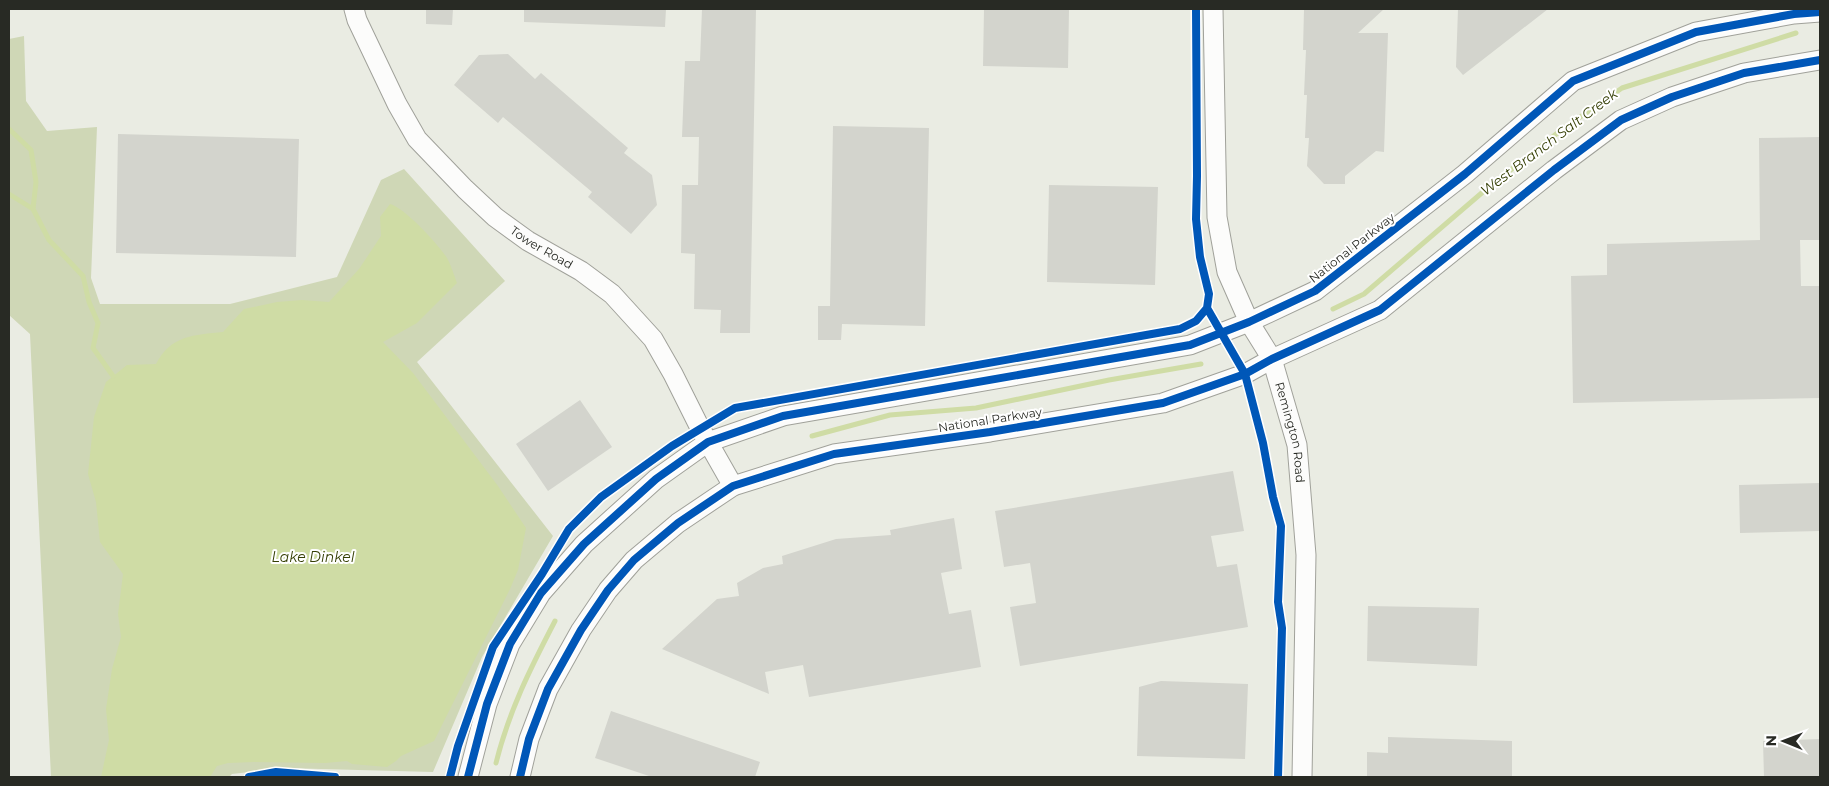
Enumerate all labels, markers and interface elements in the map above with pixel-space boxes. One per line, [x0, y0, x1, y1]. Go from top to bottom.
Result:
water label: West Branch Salt Creek [1477, 84, 1622, 199]
street label: National Parkway [1306, 209, 1398, 286]
street label: Tower Road [508, 223, 576, 272]
street label: Remington Road [1272, 380, 1308, 483]
street label: National Parkway [937, 404, 1043, 435]
water label: Lake Dinkel [272, 548, 355, 566]
north arrow [1759, 716, 1809, 766]
text: N [1762, 735, 1780, 747]

